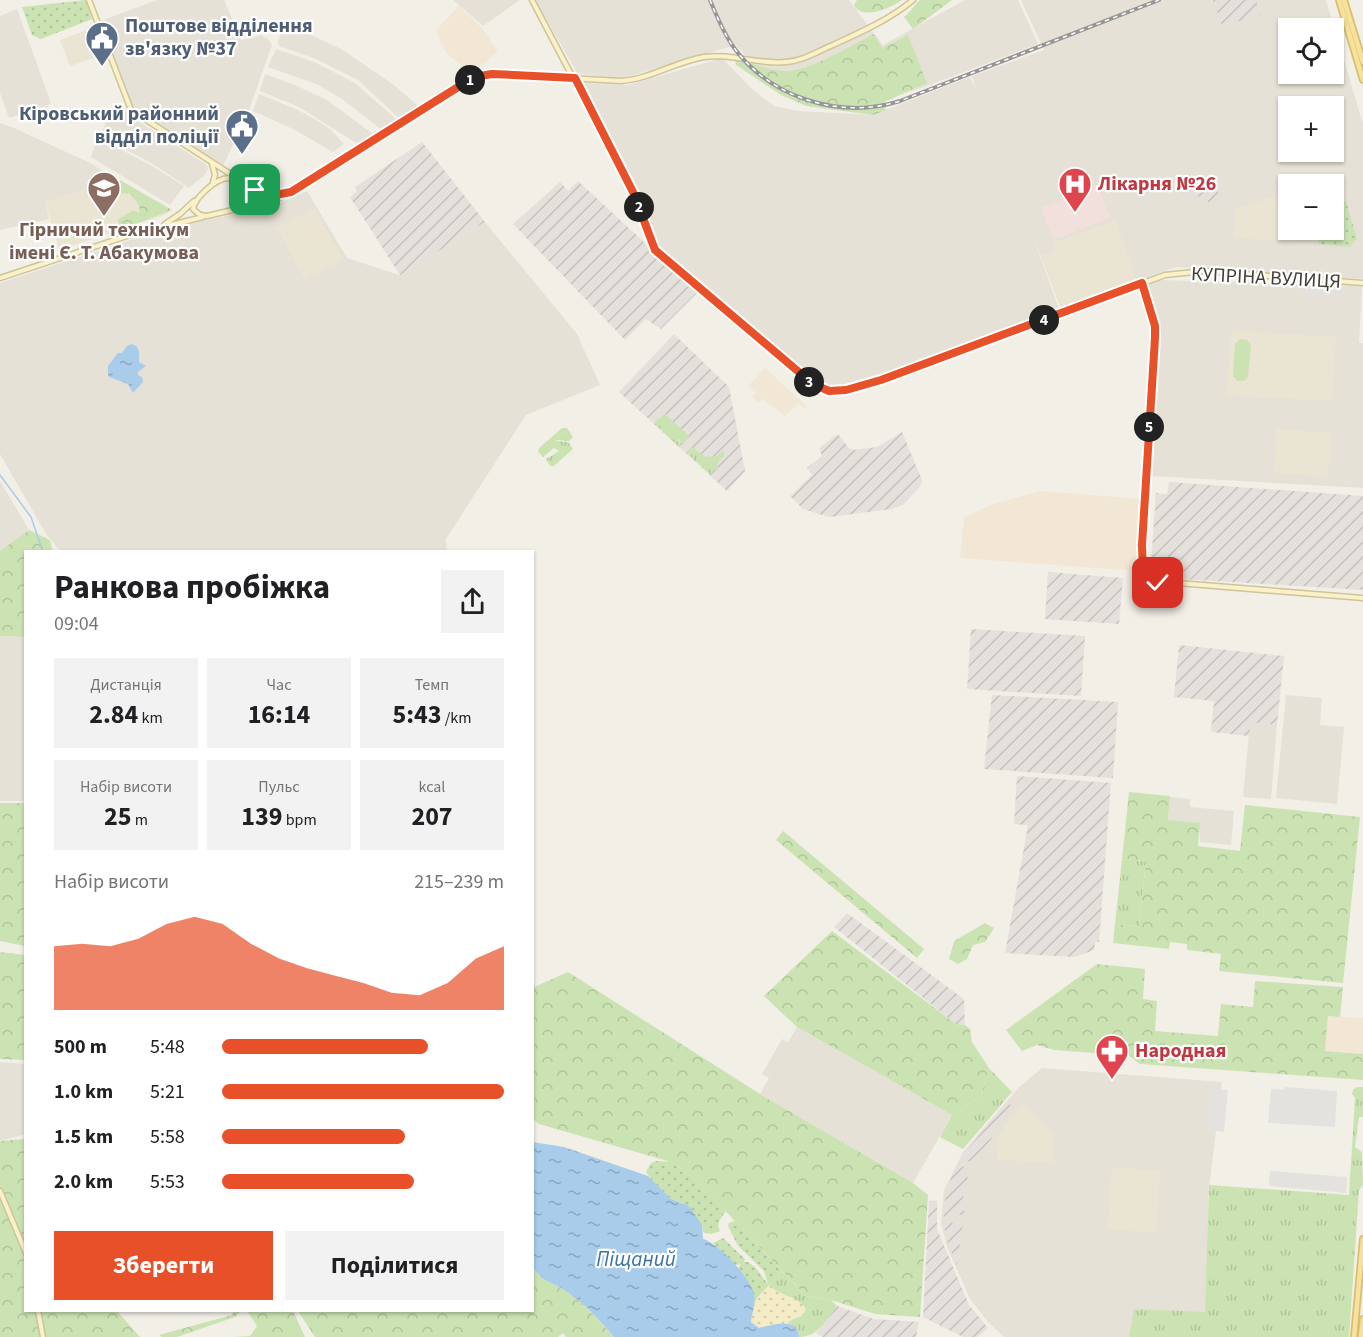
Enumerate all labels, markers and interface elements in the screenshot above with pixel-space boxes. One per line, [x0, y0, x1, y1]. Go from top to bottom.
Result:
place label: Поштове відділення зв'язку №37 [125, 12, 313, 63]
map controls [1278, 18, 1344, 240]
button: locate [1278, 18, 1344, 84]
public building icon: Поштове відділення зв'язку №37 [84, 20, 120, 67]
pin: 1 [455, 65, 485, 95]
text: 1 [466, 69, 474, 91]
button: + [1278, 96, 1344, 162]
place label: Кіровський районний відділ поліції [19, 100, 219, 151]
public building icon: Кіровський районний відділ поліції [224, 108, 260, 155]
pin [229, 164, 280, 215]
hospital icon: Лікарня №26 [1057, 166, 1093, 213]
school or university icon: Гірничий технікум імені Є. Т. Абакумова [86, 170, 122, 217]
place label: Лікарня №26 [1097, 170, 1216, 198]
icon: arrive [238, 173, 271, 206]
button: − [1278, 174, 1344, 240]
pin: 2 [624, 192, 654, 222]
text: 2 [635, 196, 643, 218]
place label: Гірничий технікум імені Є. Т. Абакумова [9, 216, 199, 267]
street label: КУПРІНА ВУЛИЦЯ [1190, 260, 1342, 296]
pin: 4 [1029, 305, 1059, 335]
text: 4 [1040, 309, 1048, 331]
pin: 3 [794, 367, 824, 397]
text: 3 [805, 371, 813, 393]
pin: 5 [1134, 412, 1164, 442]
text: 5 [1145, 416, 1153, 438]
pin [1132, 557, 1183, 608]
text: Ранкова пробіжка [54, 564, 330, 611]
icon: check [1141, 566, 1174, 599]
button: share [441, 570, 504, 633]
text: 09:04 [54, 610, 99, 638]
text: Дистанція [90, 674, 162, 696]
text: Час [267, 674, 291, 696]
text: Темп [415, 674, 449, 696]
text: 2.84 [89, 696, 138, 733]
text: 16:14 [248, 696, 310, 733]
text: 5:43 [393, 696, 442, 733]
text: km [138, 707, 163, 729]
text: /km [442, 707, 471, 729]
text: Набір висоти [80, 776, 172, 798]
text: Пульс [258, 776, 300, 798]
text: kcal [419, 776, 445, 798]
text: 25 [104, 798, 132, 835]
text: 139 [241, 798, 282, 835]
text: 207 [411, 798, 453, 835]
text: m [132, 809, 148, 831]
text: bpm [282, 809, 317, 831]
text: Набір висоти [54, 868, 169, 896]
text: 215–239 m [414, 868, 504, 896]
text: 500 m [54, 1033, 107, 1061]
text: 5:48 [150, 1033, 185, 1061]
pharmacy icon: Народная [1094, 1033, 1130, 1080]
place label: Народная [1135, 1037, 1226, 1065]
text: 1.0 km [54, 1078, 113, 1106]
text: 5:21 [150, 1078, 185, 1106]
text: 1.5 km [54, 1123, 113, 1151]
text: 5:58 [150, 1123, 185, 1151]
text: 2.0 km [54, 1168, 113, 1196]
text: 5:53 [150, 1168, 185, 1196]
button: Зберегти [54, 1231, 273, 1300]
button: Поділитися [285, 1231, 504, 1300]
water label: Піщаний [596, 1244, 676, 1274]

